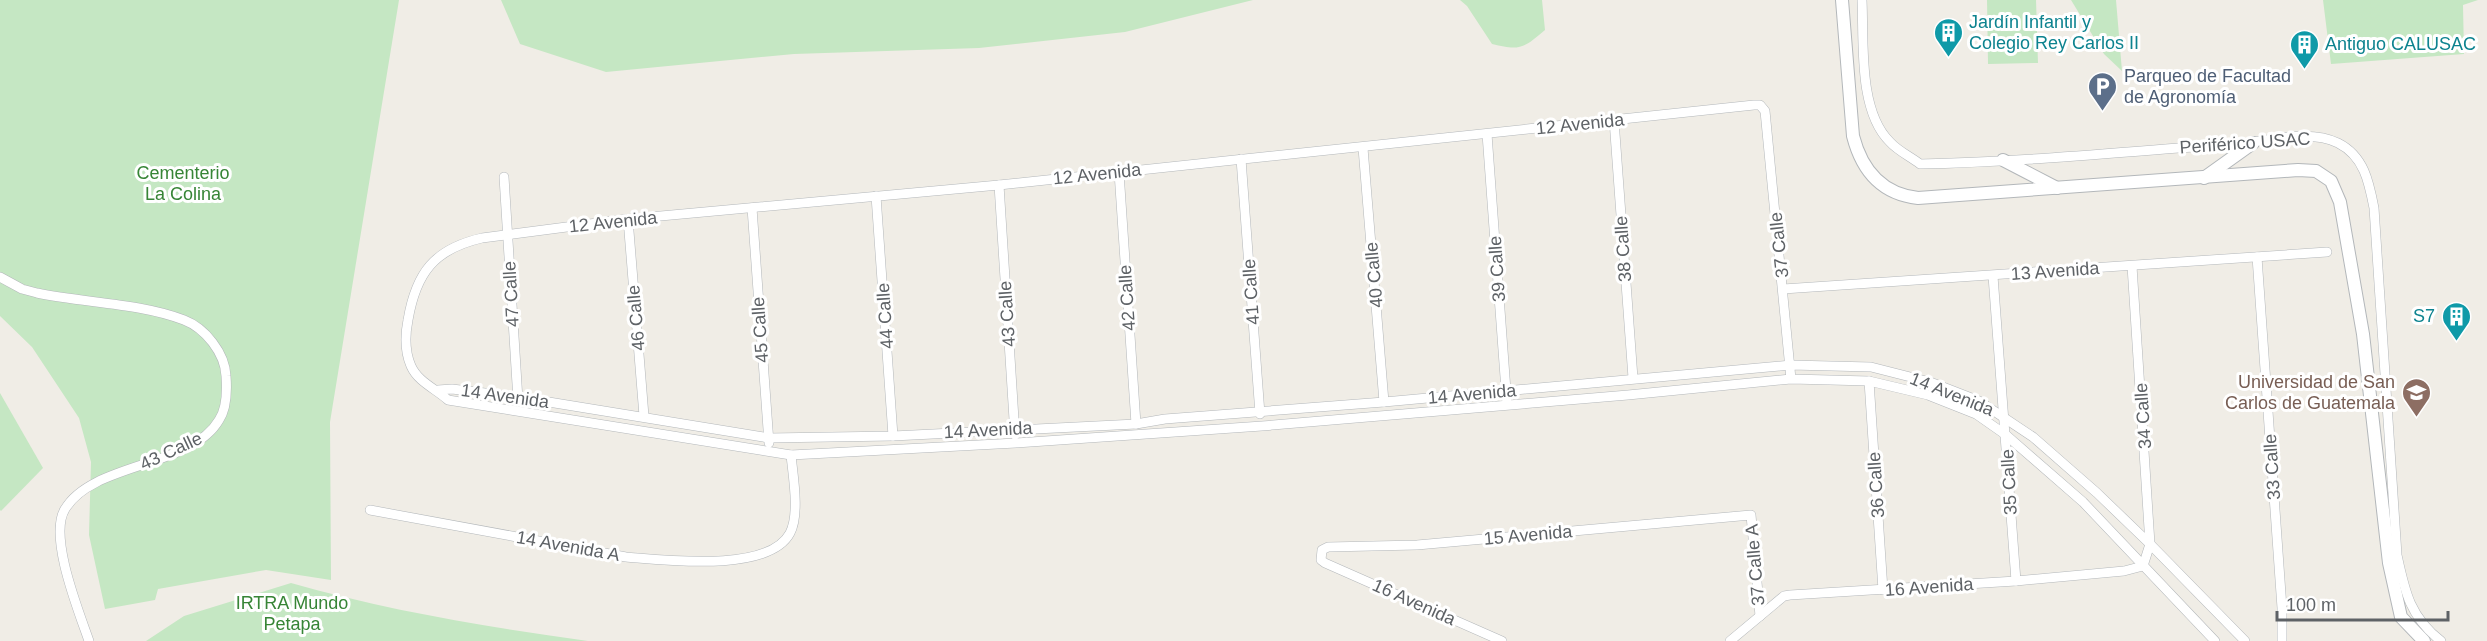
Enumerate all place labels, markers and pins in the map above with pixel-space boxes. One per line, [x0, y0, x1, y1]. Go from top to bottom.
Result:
place label: Jardín Infantil y Colegio Rey Carlos II [1969, 12, 2139, 53]
building icon: Jardín Infantil y Colegio Rey Carlos II [1932, 16, 1964, 58]
building icon: Antiguo CALUSAC [2288, 28, 2320, 70]
place label: Antiguo CALUSAC [2325, 34, 2476, 54]
place label: Parqueo de Facultad de Agronomía [2124, 66, 2291, 107]
parking icon: Parqueo de Facultad de Agronomía [2087, 70, 2119, 112]
building icon: S7 [2440, 300, 2472, 342]
place label: S7 [2413, 306, 2435, 326]
place label: Universidad de San Carlos de Guatemala [2225, 372, 2396, 413]
school or university icon: Universidad de San Carlos de Guatemala [2400, 376, 2432, 418]

